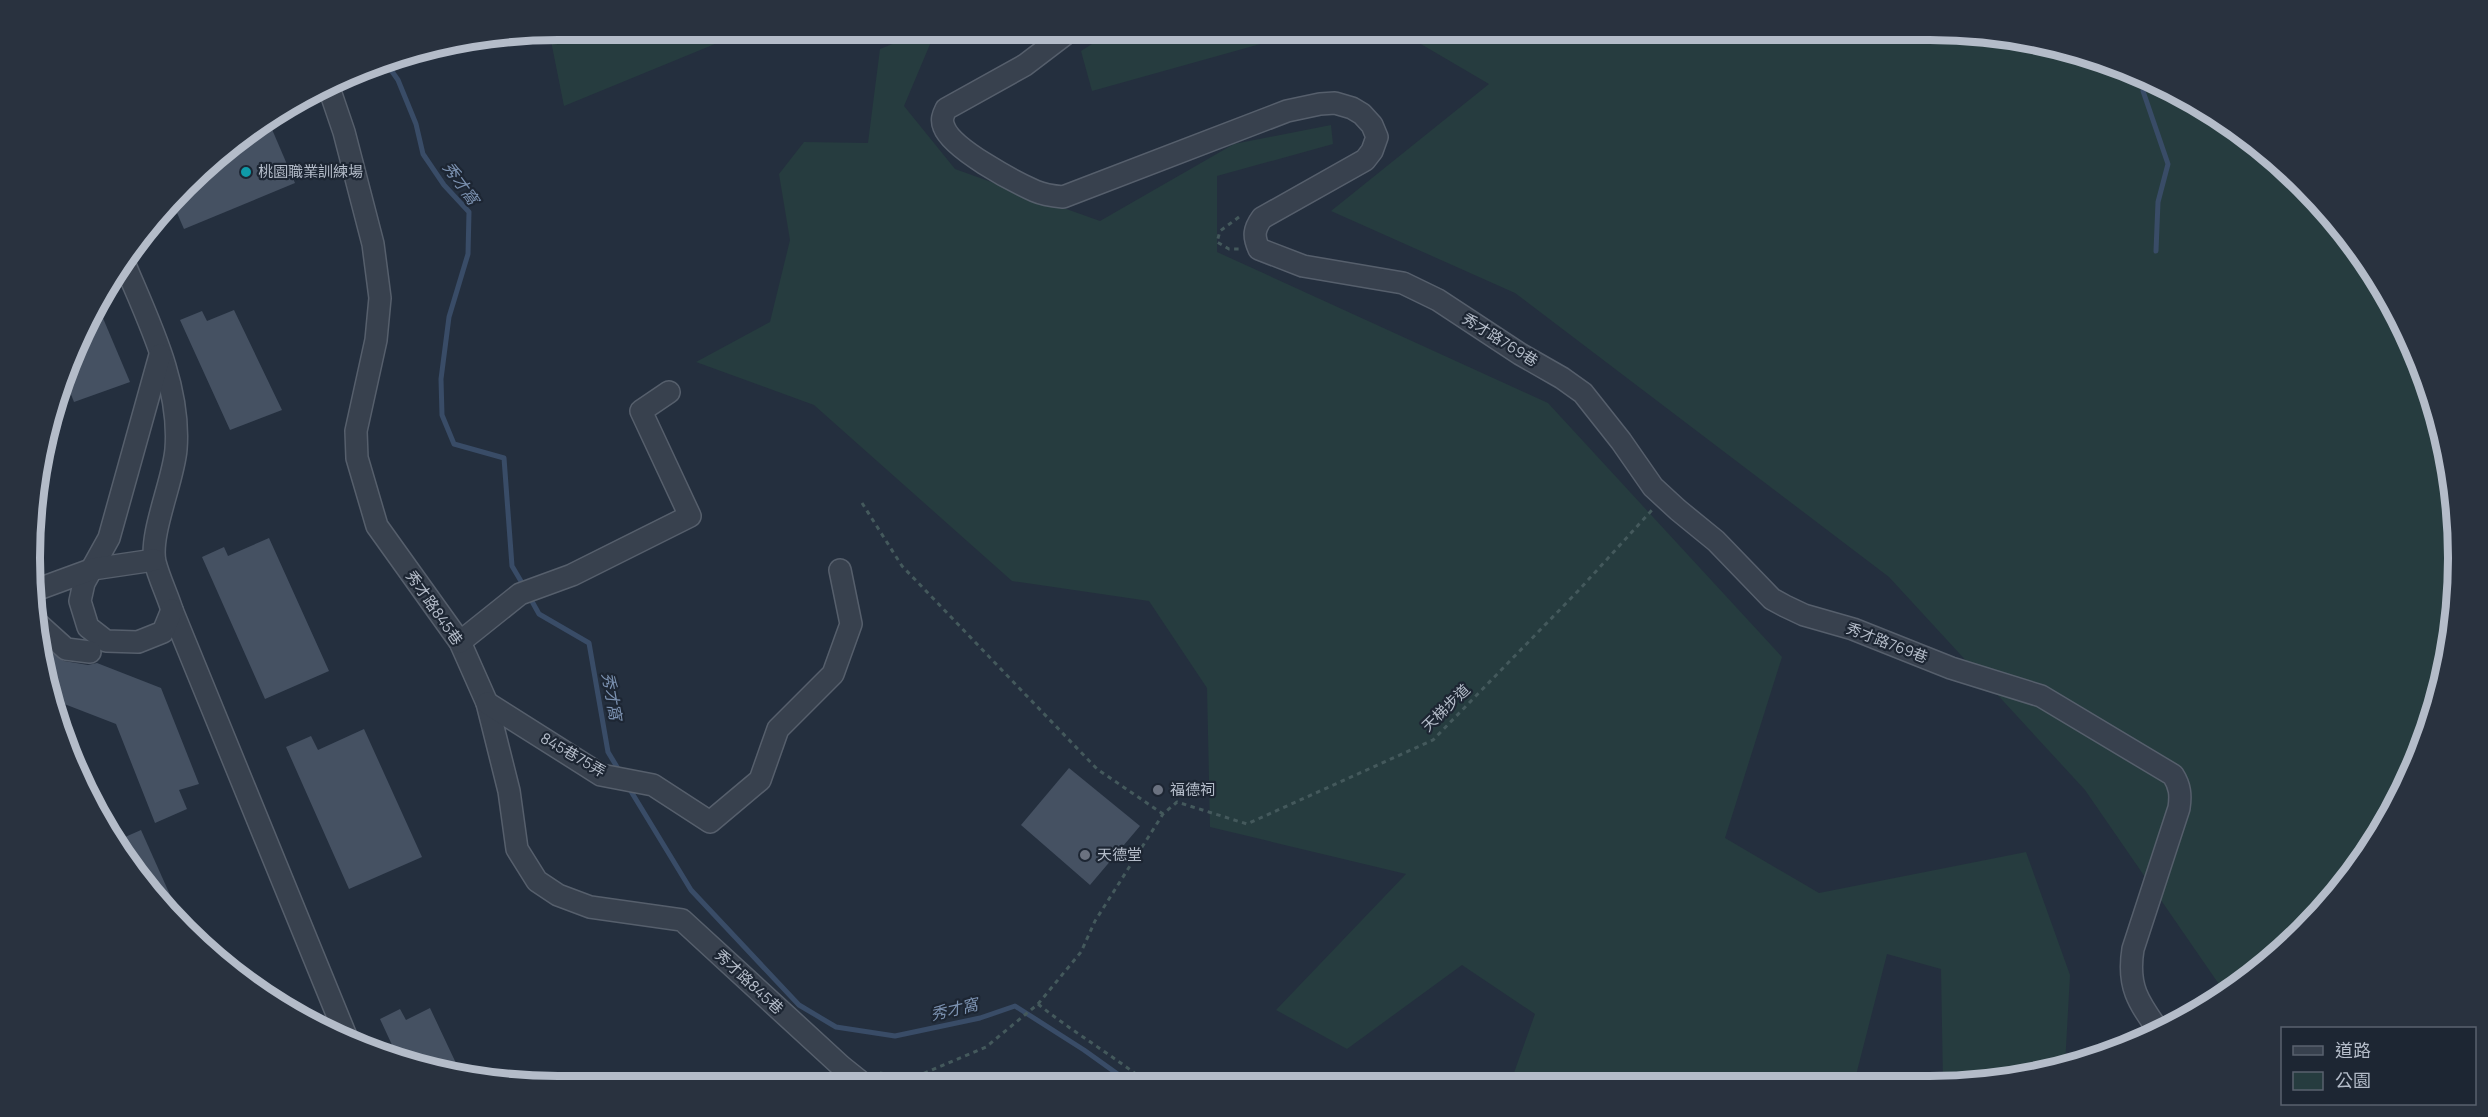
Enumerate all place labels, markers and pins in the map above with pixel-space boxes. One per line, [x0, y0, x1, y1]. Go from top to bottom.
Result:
place label: 桃園職業訓練場 [258, 161, 363, 182]
marker: 桃園職業訓練場 [239, 165, 253, 179]
place label: 福德祠 [1170, 779, 1215, 800]
marker: 福德祠 [1151, 783, 1165, 797]
place label: 天德堂 [1097, 844, 1142, 865]
marker: 天德堂 [1078, 848, 1092, 862]

